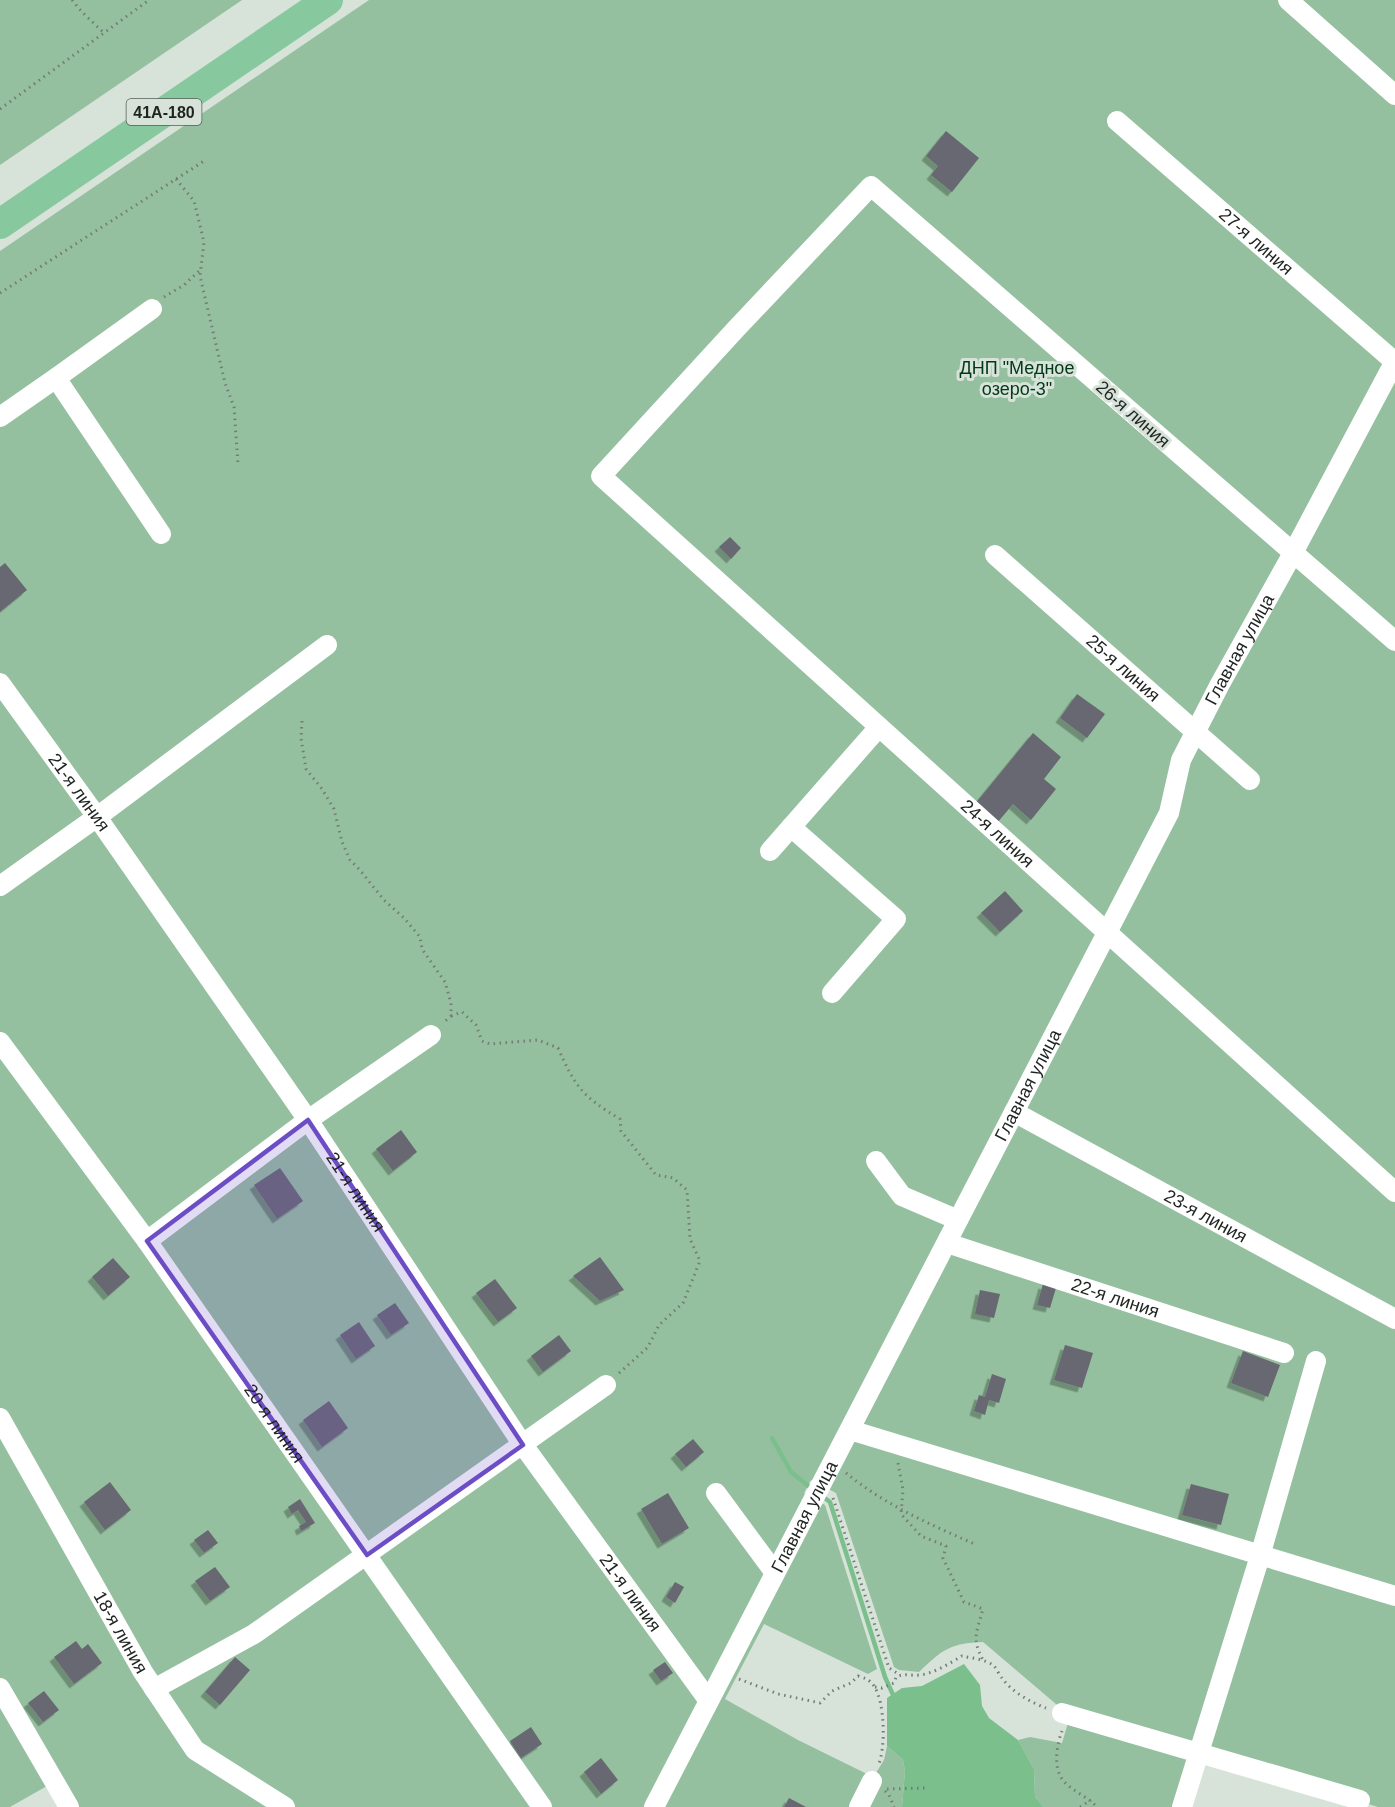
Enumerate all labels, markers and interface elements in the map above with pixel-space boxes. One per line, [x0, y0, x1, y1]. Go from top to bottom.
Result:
road number: 41А-180 [126, 99, 201, 125]
street label: 27-я линия [1215, 204, 1297, 279]
park label: ДНП "Медное озеро-3" [960, 358, 1074, 399]
street label: 26-я линия [1092, 377, 1174, 451]
street label: Главная улица [1201, 590, 1279, 708]
street label: 25-я линия [1082, 630, 1164, 706]
street label: 21-я линия [44, 750, 114, 835]
street label: 24-я линия [957, 796, 1038, 871]
street label: Главная улица [991, 1025, 1066, 1144]
street label: 21-я линия [322, 1148, 389, 1236]
street label: 23-я линия [1161, 1186, 1250, 1247]
street label: 22-я линия [1069, 1274, 1162, 1322]
street label: 20-я линия [240, 1380, 309, 1467]
street label: Главная улица [767, 1457, 842, 1576]
street label: 21-я линия [595, 1550, 665, 1636]
street label: 18-я линия [90, 1588, 152, 1677]

